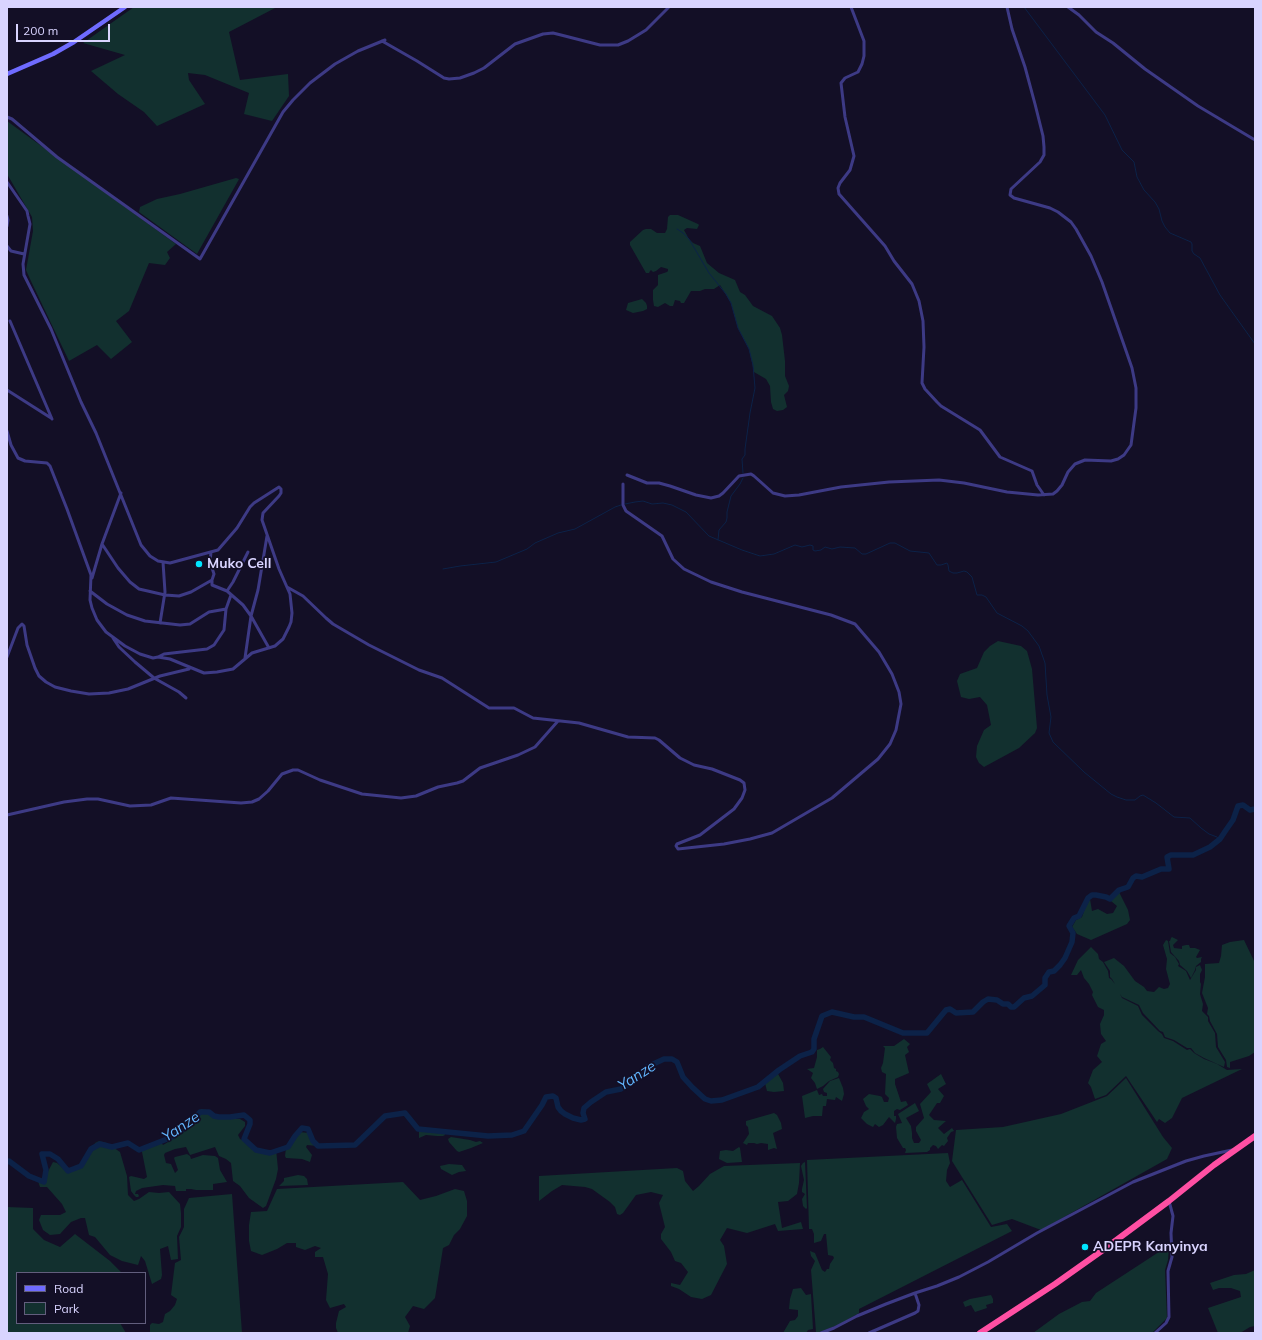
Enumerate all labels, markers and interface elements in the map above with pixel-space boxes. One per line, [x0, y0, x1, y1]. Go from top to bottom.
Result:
scale bar [18, 16, 112, 42]
text: 200 m [23, 23, 58, 38]
place label: Muko Cell [207, 556, 271, 572]
marker: Muko Cell [194, 559, 204, 569]
water label: Yanze [615, 1057, 659, 1095]
water label: Yanze [159, 1108, 203, 1146]
place label: ADEPR Kanyinya [1093, 1239, 1208, 1255]
marker: ADEPR Kanyinya [1080, 1242, 1090, 1252]
legend [16, 1272, 146, 1324]
text: Road [54, 1281, 83, 1296]
text: Park [54, 1301, 79, 1316]

